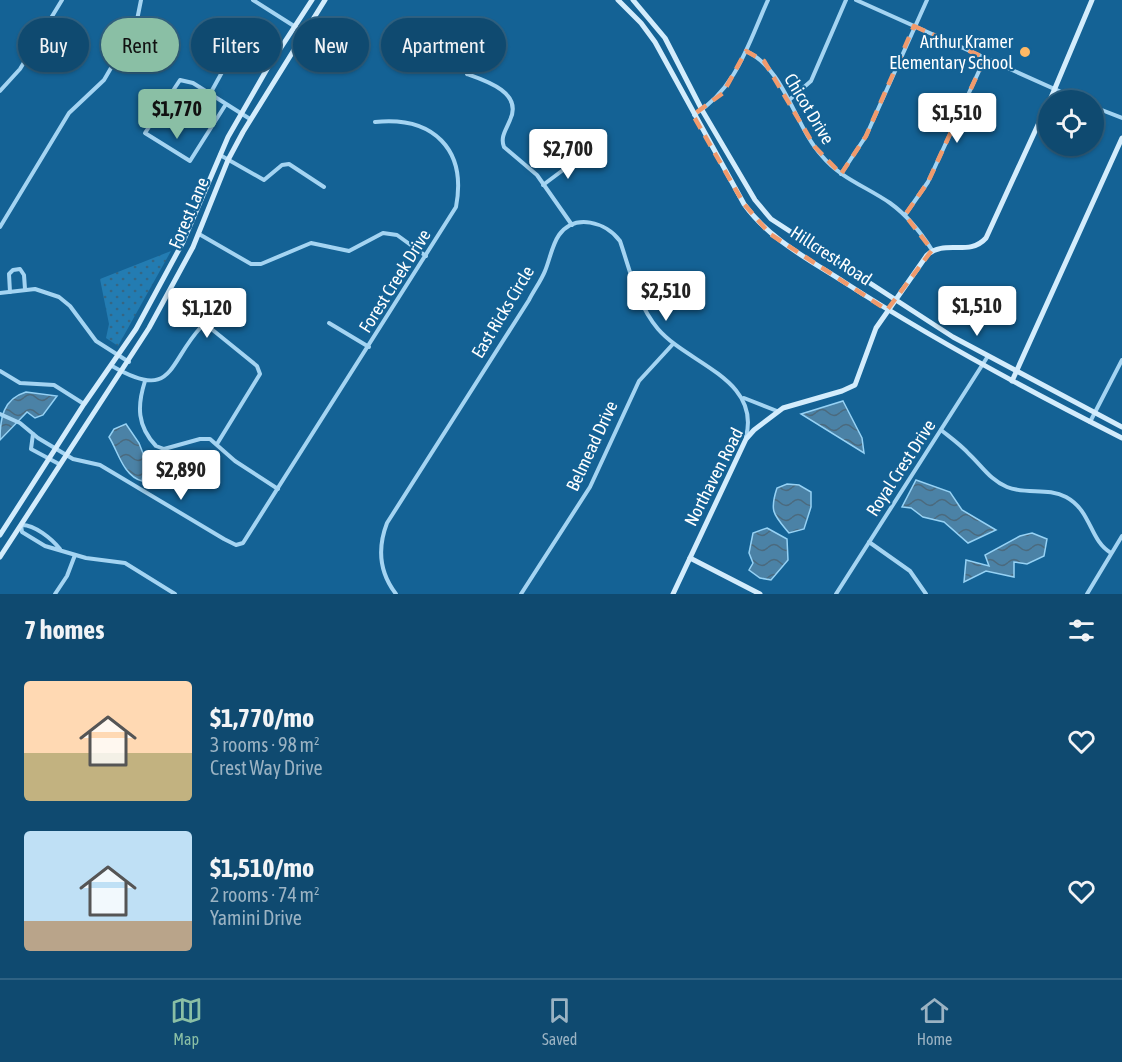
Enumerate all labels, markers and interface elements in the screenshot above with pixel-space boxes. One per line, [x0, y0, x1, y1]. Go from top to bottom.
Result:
chip: Buy [18, 18, 89, 72]
chip: Rent [101, 18, 179, 72]
chip: Filters [191, 18, 281, 72]
chip: New [293, 18, 369, 72]
chip: Apartment [381, 18, 506, 72]
place label: Arthur Kramer Elementary School [889, 31, 1014, 73]
marker: Arthur Kramer Elementary School [1018, 45, 1032, 59]
street label: Chicot Drive [780, 70, 839, 148]
pin: $1,770 [128, 89, 226, 140]
map controls [1038, 90, 1104, 156]
button: locate [1038, 90, 1104, 156]
pin: $1,510 [908, 93, 1006, 144]
text: $1,770 [152, 97, 202, 120]
text: $1,510 [932, 101, 982, 124]
pin: $2,700 [519, 129, 617, 180]
text: $2,700 [543, 137, 593, 160]
street label: Forest Lane [164, 174, 213, 251]
street label: Hillcrest Road [787, 222, 876, 290]
street label: Forest Creek Drive [354, 225, 435, 336]
street label: East Ricks Circle [467, 262, 538, 362]
pin: $2,510 [617, 271, 715, 322]
text: $2,510 [641, 279, 691, 302]
pin: $1,510 [928, 286, 1026, 337]
pin: $1,120 [158, 288, 256, 339]
text: $1,510 [952, 294, 1002, 317]
text: $1,120 [182, 296, 232, 319]
street label: Belmead Drive [562, 397, 622, 494]
street label: Royal Crest Drive [862, 416, 940, 520]
street label: Northaven Road [680, 424, 747, 529]
pin: $2,890 [132, 450, 230, 501]
text: $2,890 [156, 458, 206, 481]
icon: filters [1065, 614, 1098, 647]
text: 7 homes [24, 615, 104, 645]
text: $1,770/mo [210, 703, 314, 733]
icon: home [72, 705, 144, 777]
icon: heart [1065, 725, 1098, 758]
text: 3 rooms · 98 m² [210, 733, 320, 756]
text: Crest Way Drive [210, 756, 323, 779]
text: $1,510/mo [210, 853, 314, 883]
icon: home [72, 855, 144, 927]
icon: heart [1065, 875, 1098, 908]
text: 2 rooms · 74 m² [210, 883, 320, 906]
text: Yamini Drive [210, 906, 302, 929]
tab: Map [170, 994, 203, 1048]
tab: Saved [542, 994, 577, 1048]
tab: Home [917, 994, 952, 1048]

